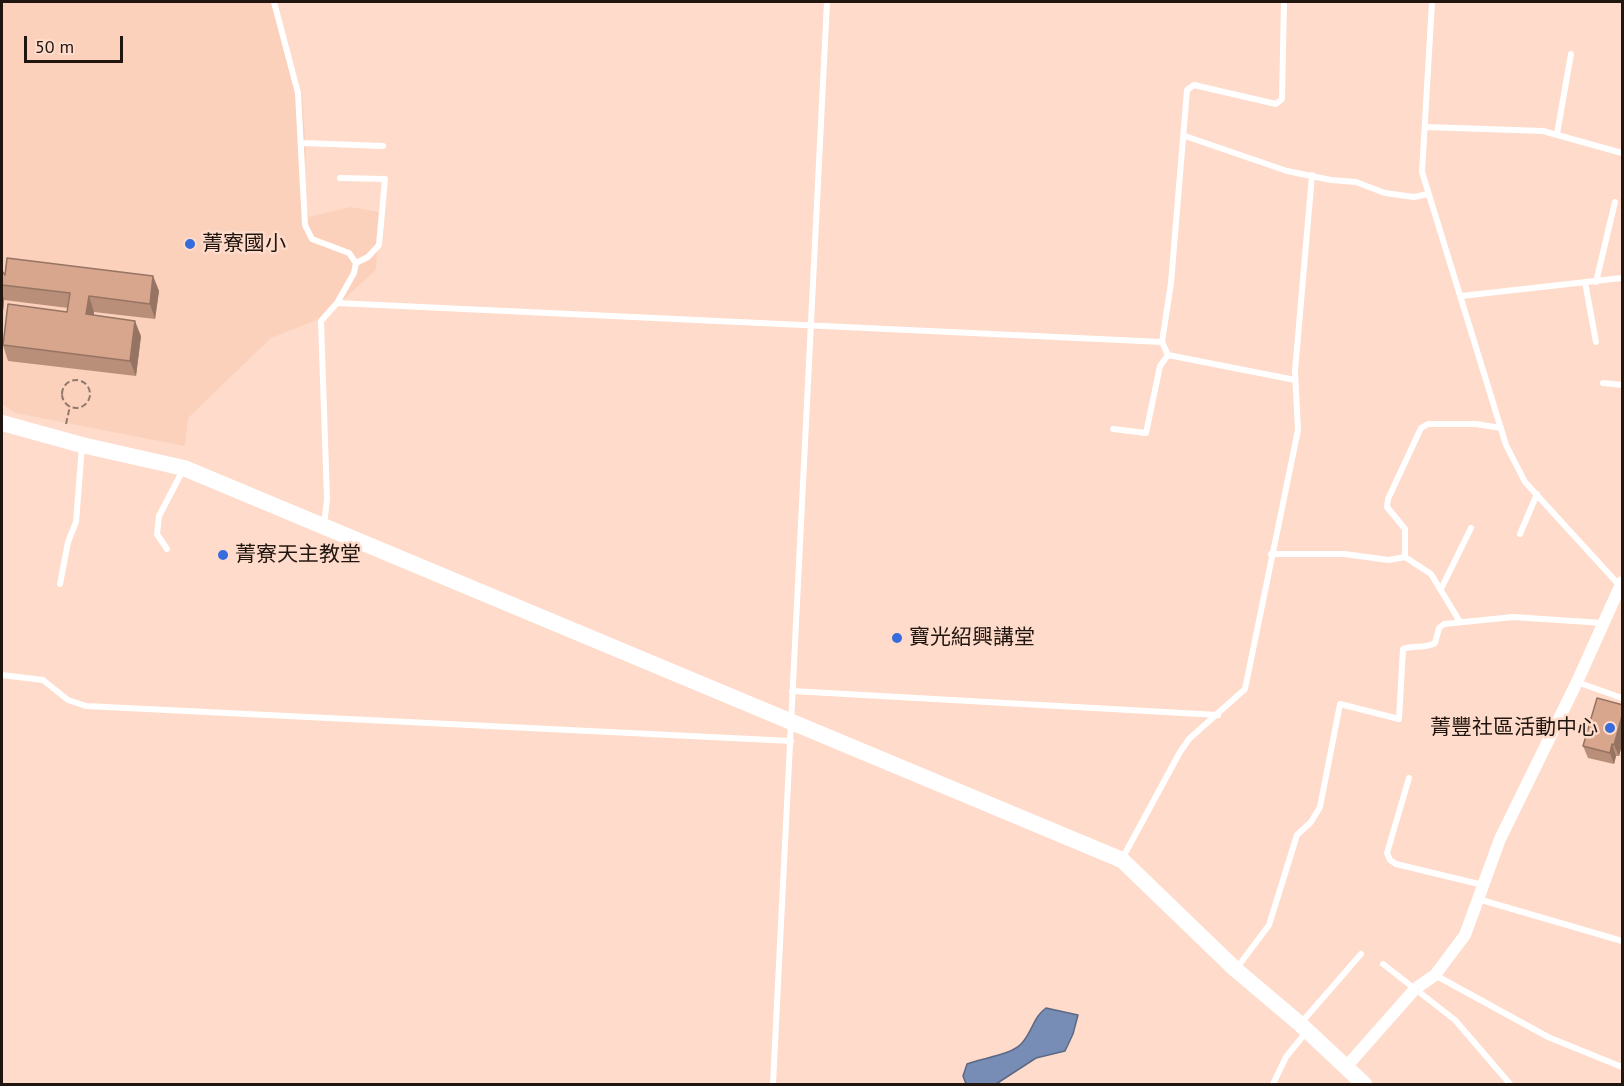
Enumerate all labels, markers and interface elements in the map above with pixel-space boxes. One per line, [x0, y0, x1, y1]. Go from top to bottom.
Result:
scale bar [27, 24, 126, 62]
text: 50 m [35, 35, 74, 58]
place label: 菁寮國小 [202, 231, 286, 257]
marker: 菁寮國小 [183, 237, 197, 251]
place label: 菁寮天主教堂 [235, 542, 361, 568]
marker: 菁寮天主教堂 [216, 548, 230, 562]
place label: 寶光紹興講堂 [909, 625, 1035, 651]
marker: 寶光紹興講堂 [890, 631, 904, 645]
place label: 菁豐社區活動中心 [1430, 715, 1598, 741]
marker: 菁豐社區活動中心 [1603, 721, 1617, 735]

